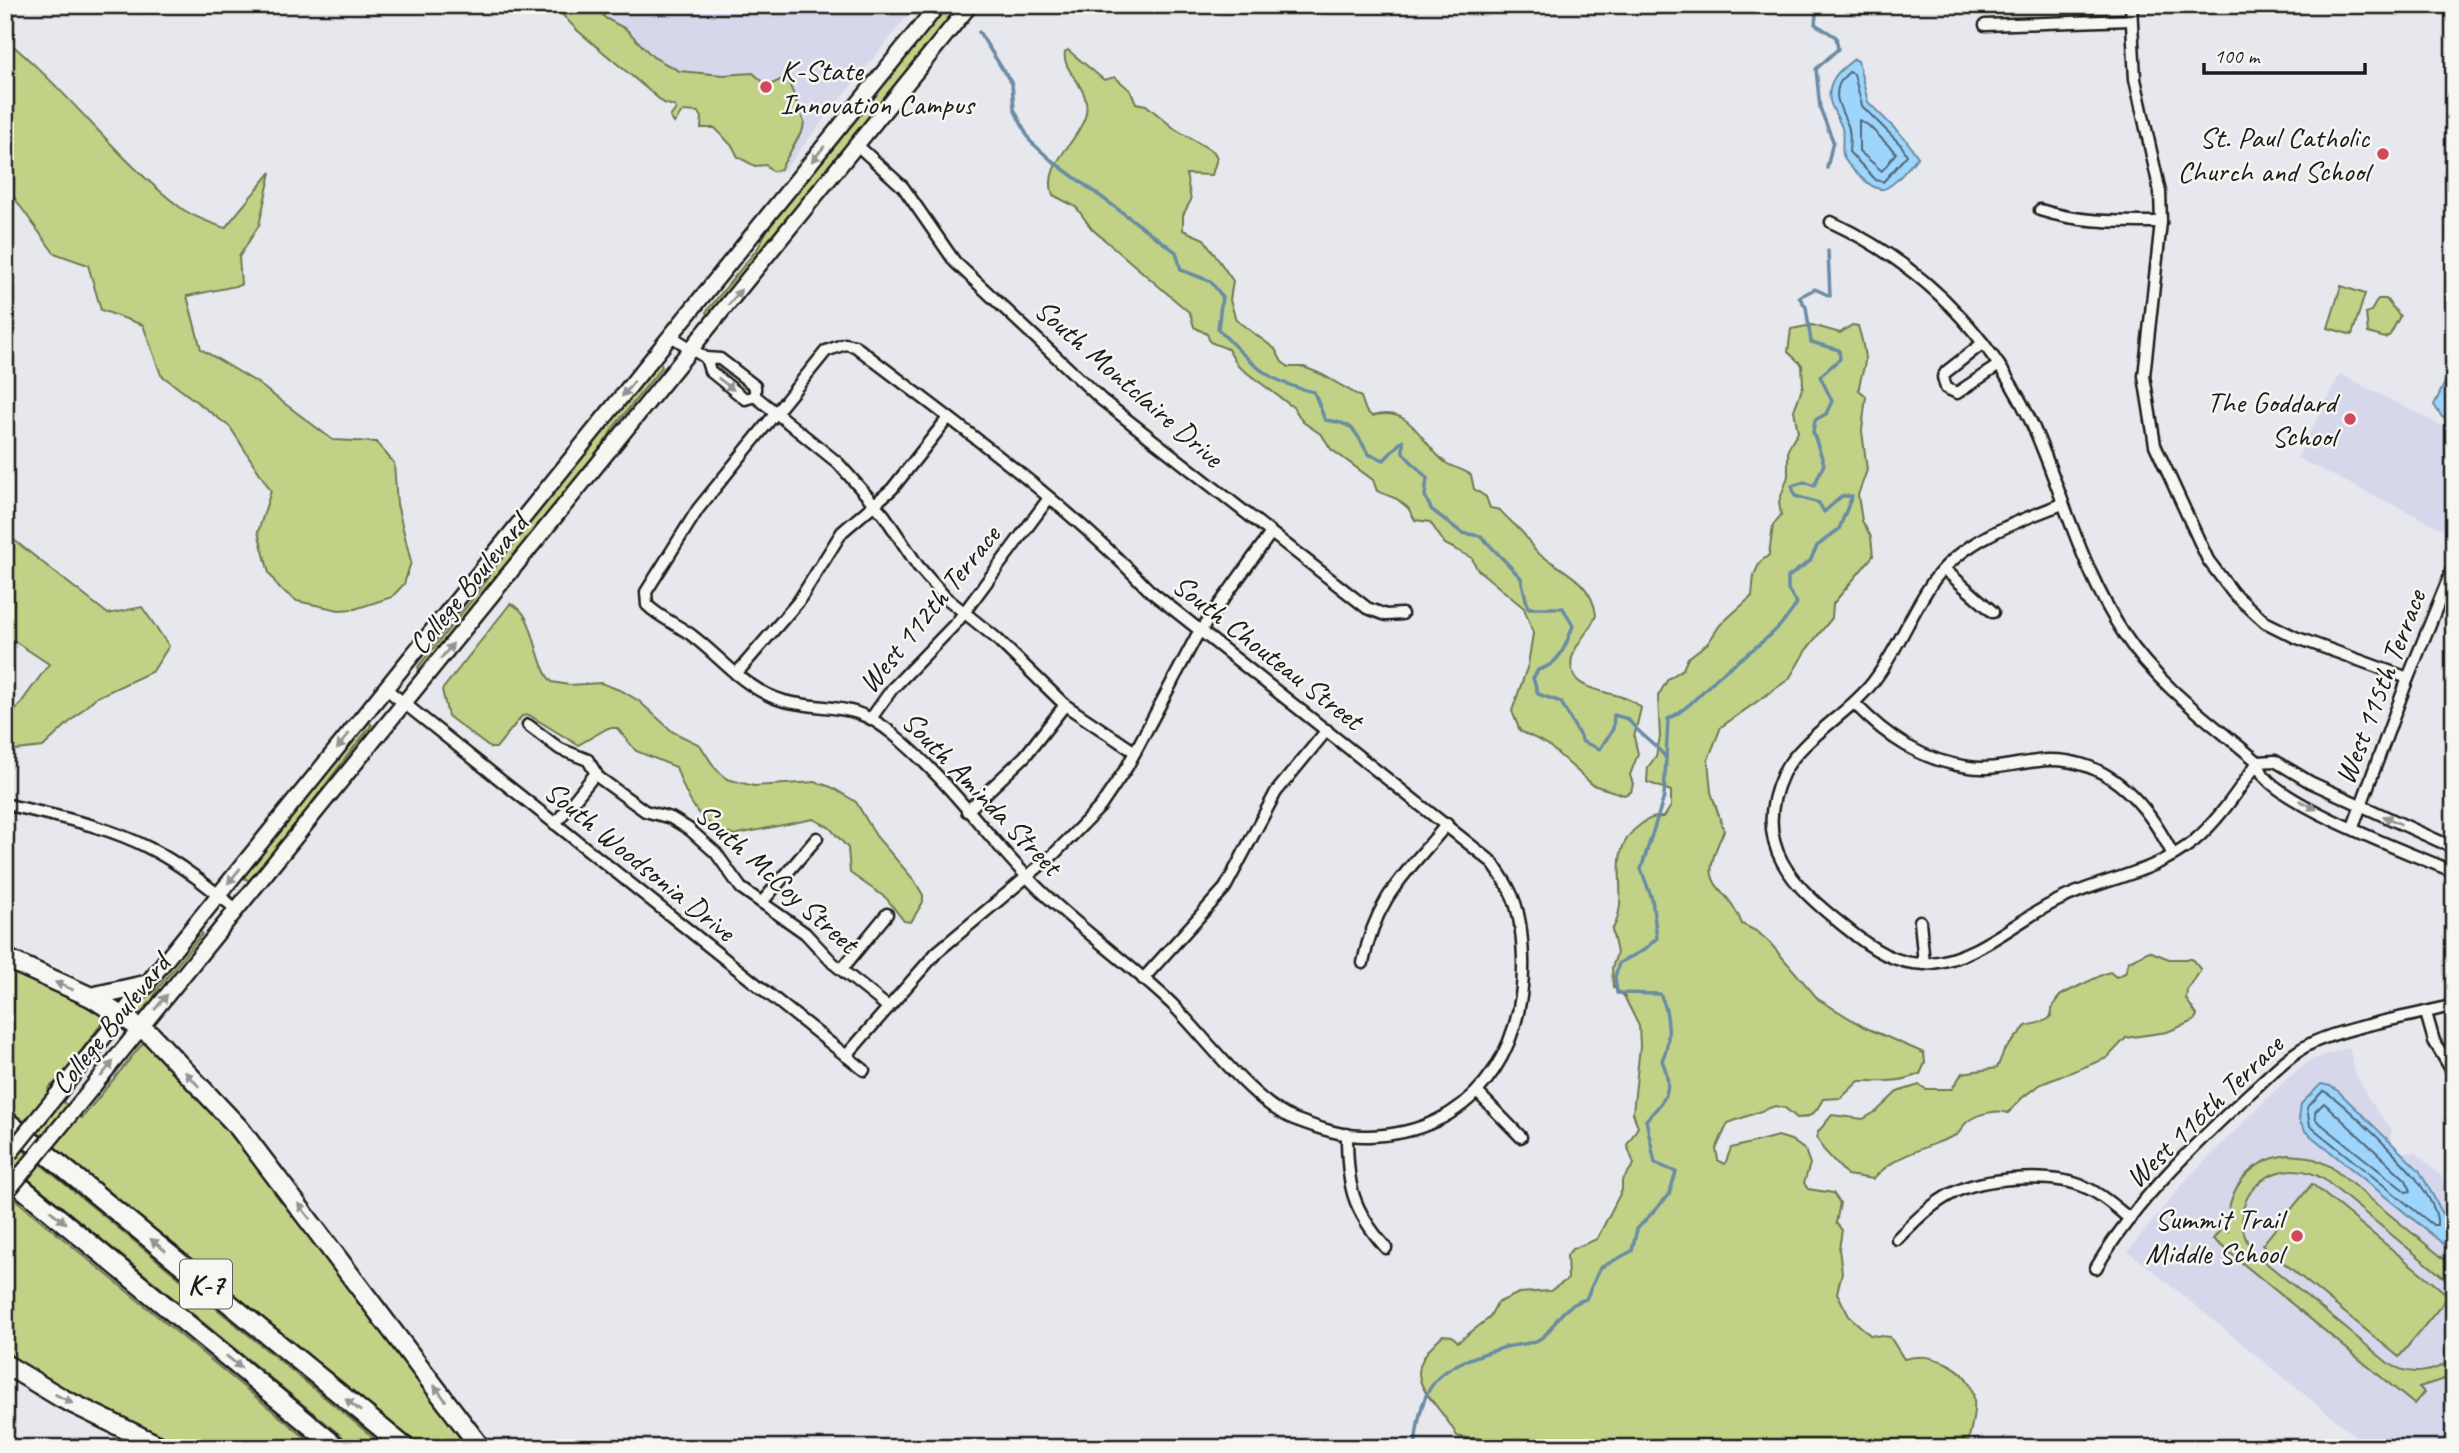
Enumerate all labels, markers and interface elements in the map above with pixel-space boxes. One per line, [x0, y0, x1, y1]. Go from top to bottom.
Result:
scale bar [2204, 32, 2364, 76]
text: 100 m [2214, 43, 2261, 69]
place label: K-State Innovation Campus [780, 51, 977, 123]
marker: K-State Innovation Campus [758, 79, 774, 95]
place label: St. Paul Catholic Church and School [2178, 118, 2374, 190]
one-way arrow [811, 144, 826, 162]
marker: St. Paul Catholic Church and School [2375, 146, 2391, 162]
one-way arrow [727, 289, 742, 307]
street label: South Montclaire Drive [1027, 291, 1233, 477]
one-way arrow [717, 376, 735, 391]
one-way arrow [620, 380, 635, 398]
place label: The Goddard School [2207, 383, 2341, 455]
marker: The Goddard School [2342, 411, 2358, 427]
street label: College Boulevard [400, 503, 539, 662]
street label: West 112th Terrace [850, 516, 1010, 701]
street label: South Chouteau Street [1165, 566, 1373, 740]
street label: West 115th Terrace [2326, 582, 2435, 790]
one-way arrow [440, 643, 455, 661]
street label: South Aminda Street [894, 703, 1072, 886]
one-way arrow [335, 732, 350, 750]
street label: South Woodsonia Drive [537, 772, 745, 951]
street label: South McCoy Street [688, 795, 869, 963]
one-way arrow [2298, 800, 2318, 811]
one-way arrow [2382, 814, 2402, 826]
one-way arrow [227, 867, 242, 884]
street label: College Boulevard [42, 943, 181, 1102]
one-way arrow [53, 980, 74, 991]
one-way arrow [153, 994, 168, 1012]
street label: West 116th Terrace [2117, 1025, 2293, 1196]
one-way arrow [99, 1060, 114, 1077]
one-way arrow [185, 1071, 201, 1088]
place label: Summit Trail Middle School [2145, 1200, 2288, 1272]
one-way arrow [297, 1202, 311, 1220]
one-way arrow [49, 1210, 67, 1225]
marker: Summit Trail Middle School [2289, 1228, 2305, 1244]
one-way arrow [150, 1238, 167, 1253]
road number: K-7 [180, 1260, 232, 1308]
one-way arrow [225, 1354, 242, 1369]
one-way arrow [434, 1384, 448, 1402]
one-way arrow [54, 1393, 74, 1404]
one-way arrow [345, 1397, 363, 1412]

